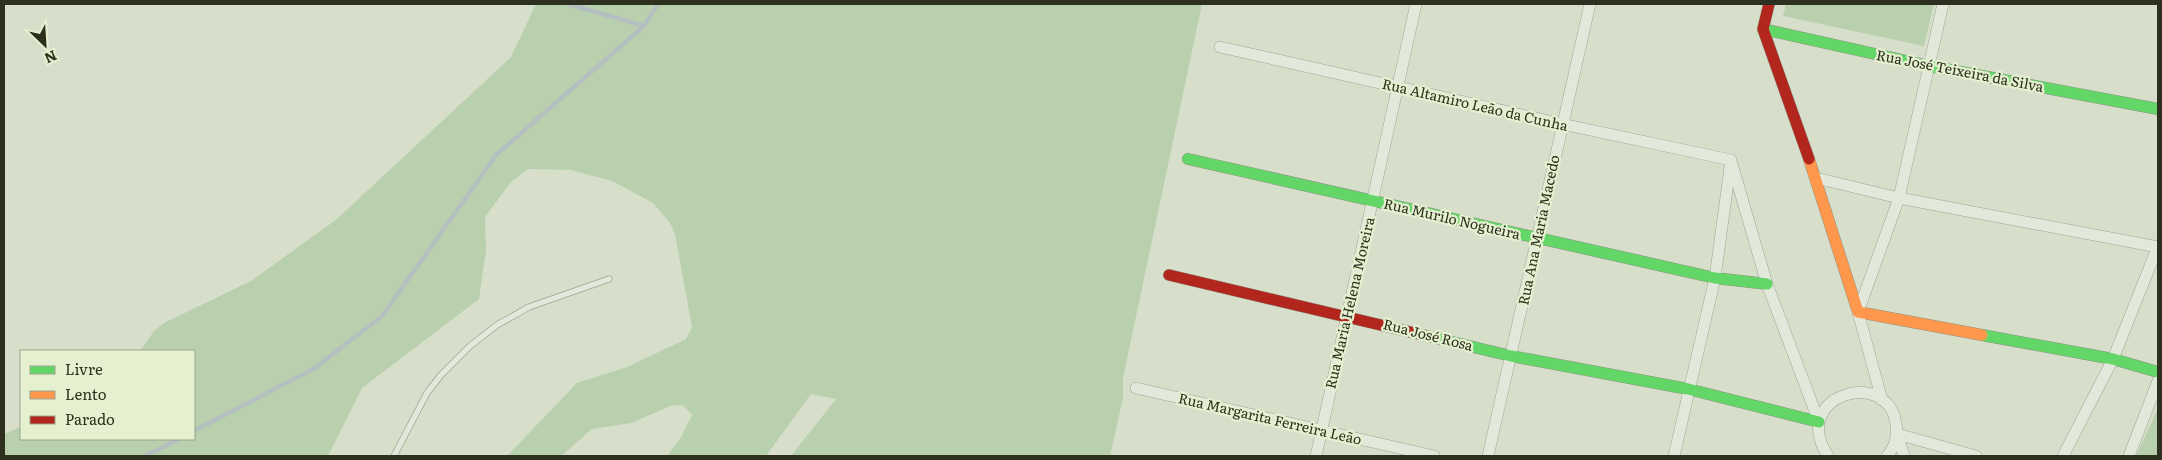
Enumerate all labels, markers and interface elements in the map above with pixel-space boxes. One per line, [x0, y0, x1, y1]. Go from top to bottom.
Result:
north arrow [20, 20, 70, 70]
street label: Rua José Teixeira da Silva [1875, 44, 2046, 96]
text: N [41, 46, 60, 69]
street label: Rua Altamiro Leão da Cunha [1380, 73, 1571, 135]
street label: Rua Ana Maria Macedo [1512, 153, 1564, 307]
street label: Rua Murilo Nogueira [1382, 193, 1523, 244]
street label: Rua Maria Helena Moreira [1319, 214, 1379, 391]
street label: Rua José Rosa [1381, 313, 1476, 355]
legend [20, 350, 195, 440]
text: Livre [65, 357, 103, 380]
text: Lento [65, 382, 107, 405]
street label: Rua Margarita Ferreira Leão [1177, 387, 1364, 449]
text: Parado [65, 407, 115, 430]

